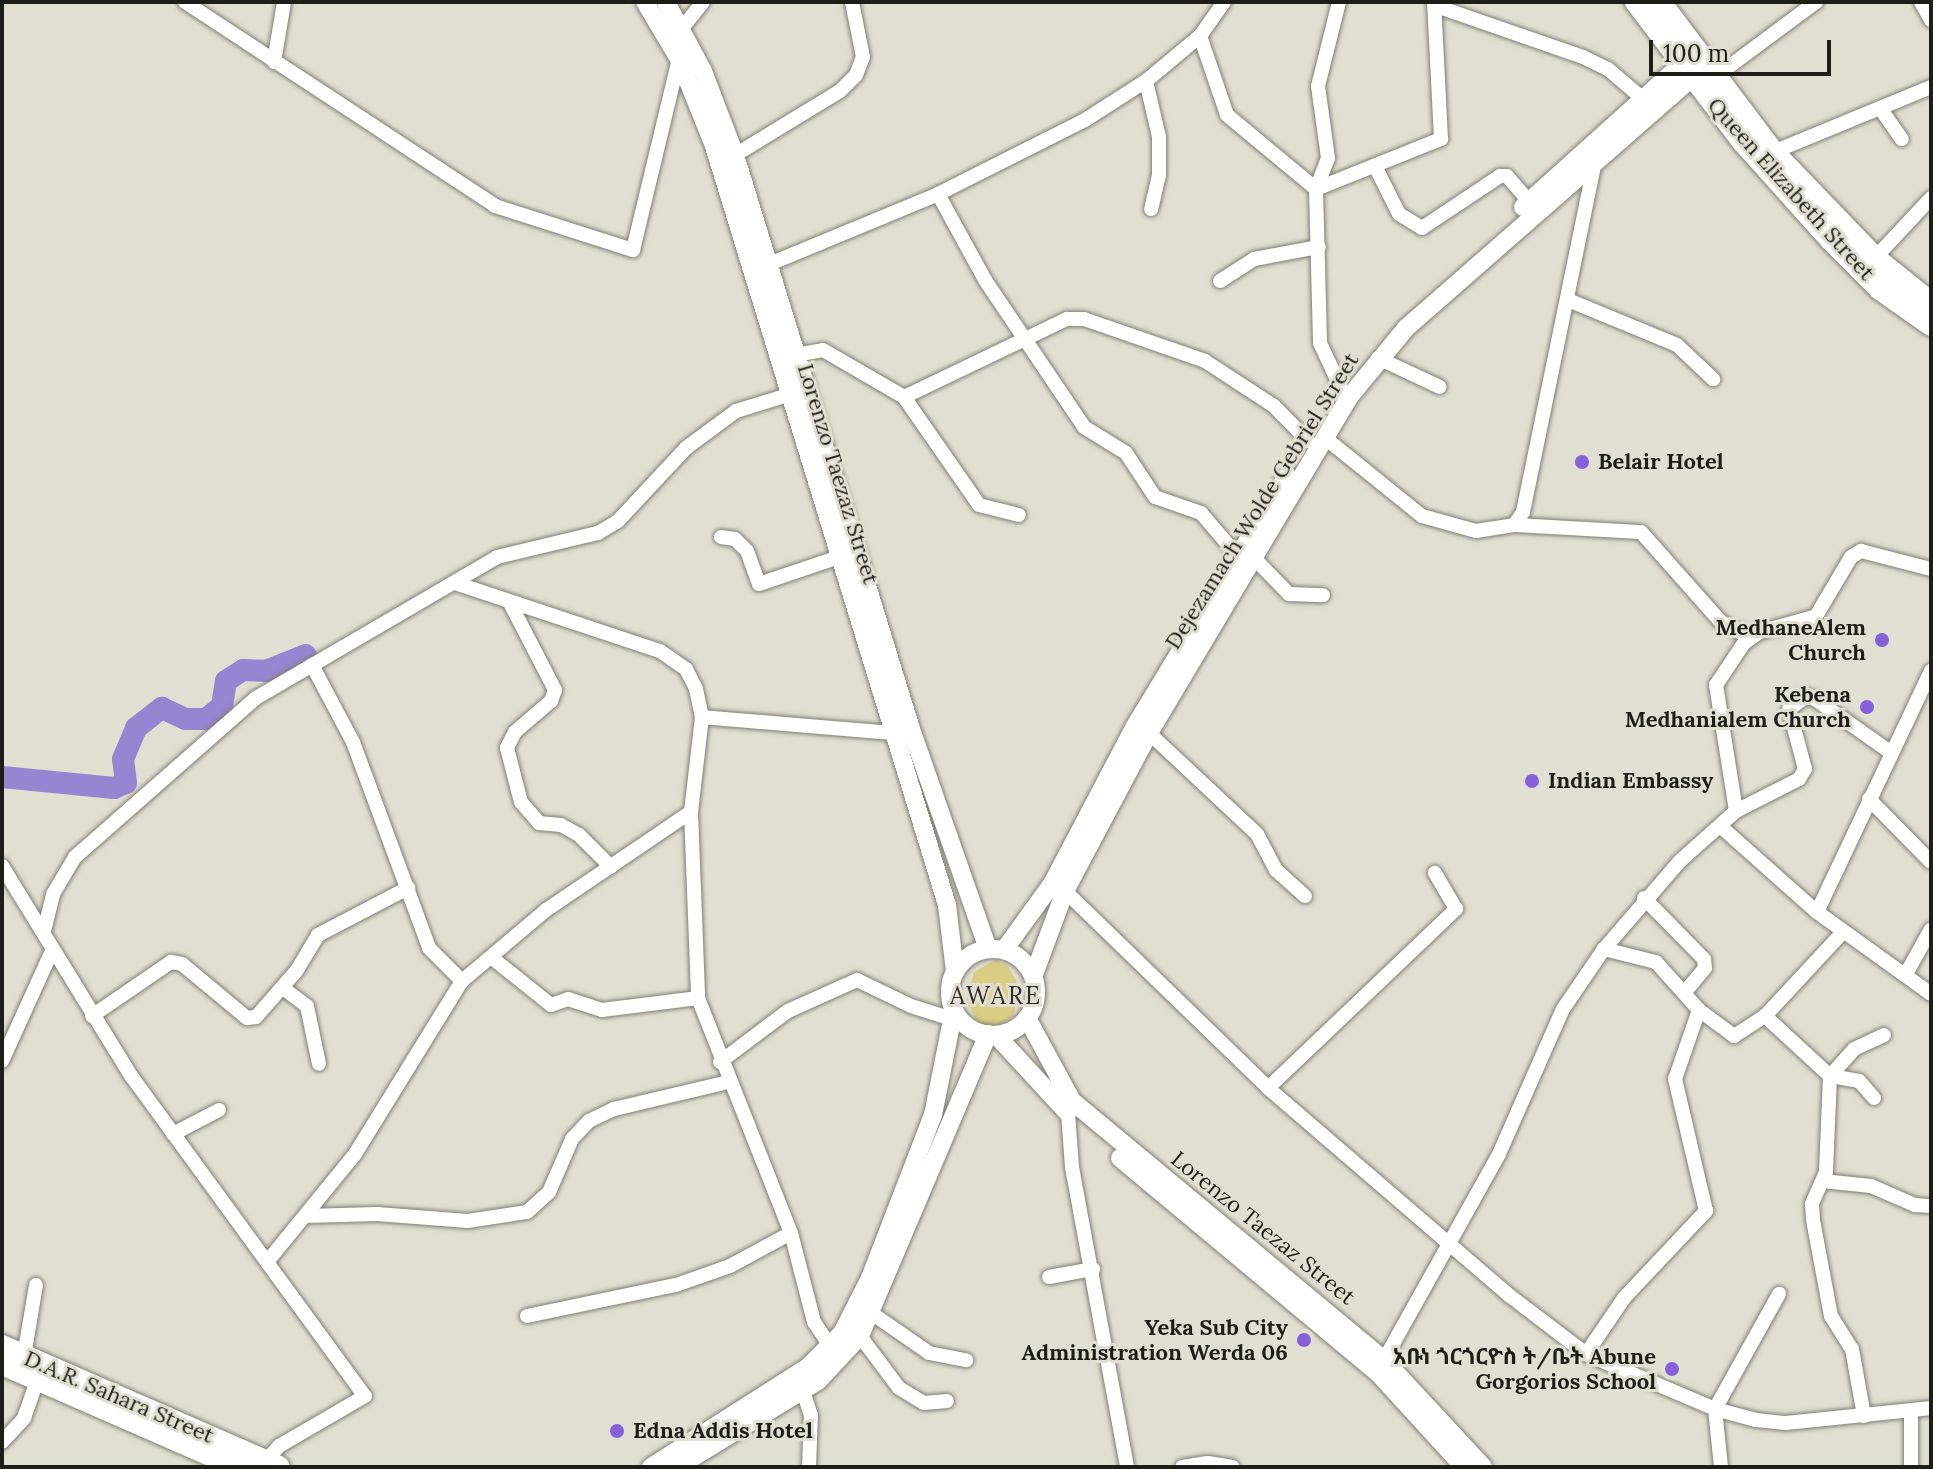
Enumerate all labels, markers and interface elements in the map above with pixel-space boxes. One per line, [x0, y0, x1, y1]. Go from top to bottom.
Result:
scale bar [1653, 24, 1835, 74]
text: 100 m [1663, 38, 1729, 69]
street label: Queen Elizabeth Street [1702, 92, 1880, 286]
street label: Dejezamach Wolde Gebriel Street [1160, 348, 1364, 654]
street label: Lorenzo Taezaz Street [792, 361, 884, 587]
place label: Belair Hotel [1598, 449, 1724, 475]
marker: Belair Hotel [1573, 453, 1591, 471]
place label: MedhaneAlem Church [1716, 614, 1866, 666]
marker: MedhaneAlem Church [1873, 631, 1891, 649]
place label: Kebena Medhanialem Church [1625, 681, 1851, 732]
marker: Kebena Medhanialem Church [1858, 698, 1876, 716]
place label: Indian Embassy [1548, 768, 1713, 794]
marker: Indian Embassy [1523, 772, 1541, 790]
district label: AWARE [950, 982, 1042, 1010]
street label: Lorenzo Taezaz Street [1166, 1146, 1360, 1310]
place label: Yeka Sub City Administration Werda 06 [1021, 1314, 1288, 1366]
marker: Yeka Sub City Administration Werda 06 [1295, 1331, 1313, 1349]
place label: አቡነ ጎርጎርዮስ ት/ቤት Abune Gorgorios School [1393, 1343, 1656, 1394]
street label: D.A.R. Sahara Street [20, 1345, 218, 1449]
marker: አቡነ ጎርጎርዮስ ት/ቤት Abune Gorgorios School [1663, 1360, 1681, 1378]
place label: Edna Addis Hotel [633, 1418, 813, 1444]
marker: Edna Addis Hotel [608, 1422, 626, 1440]

